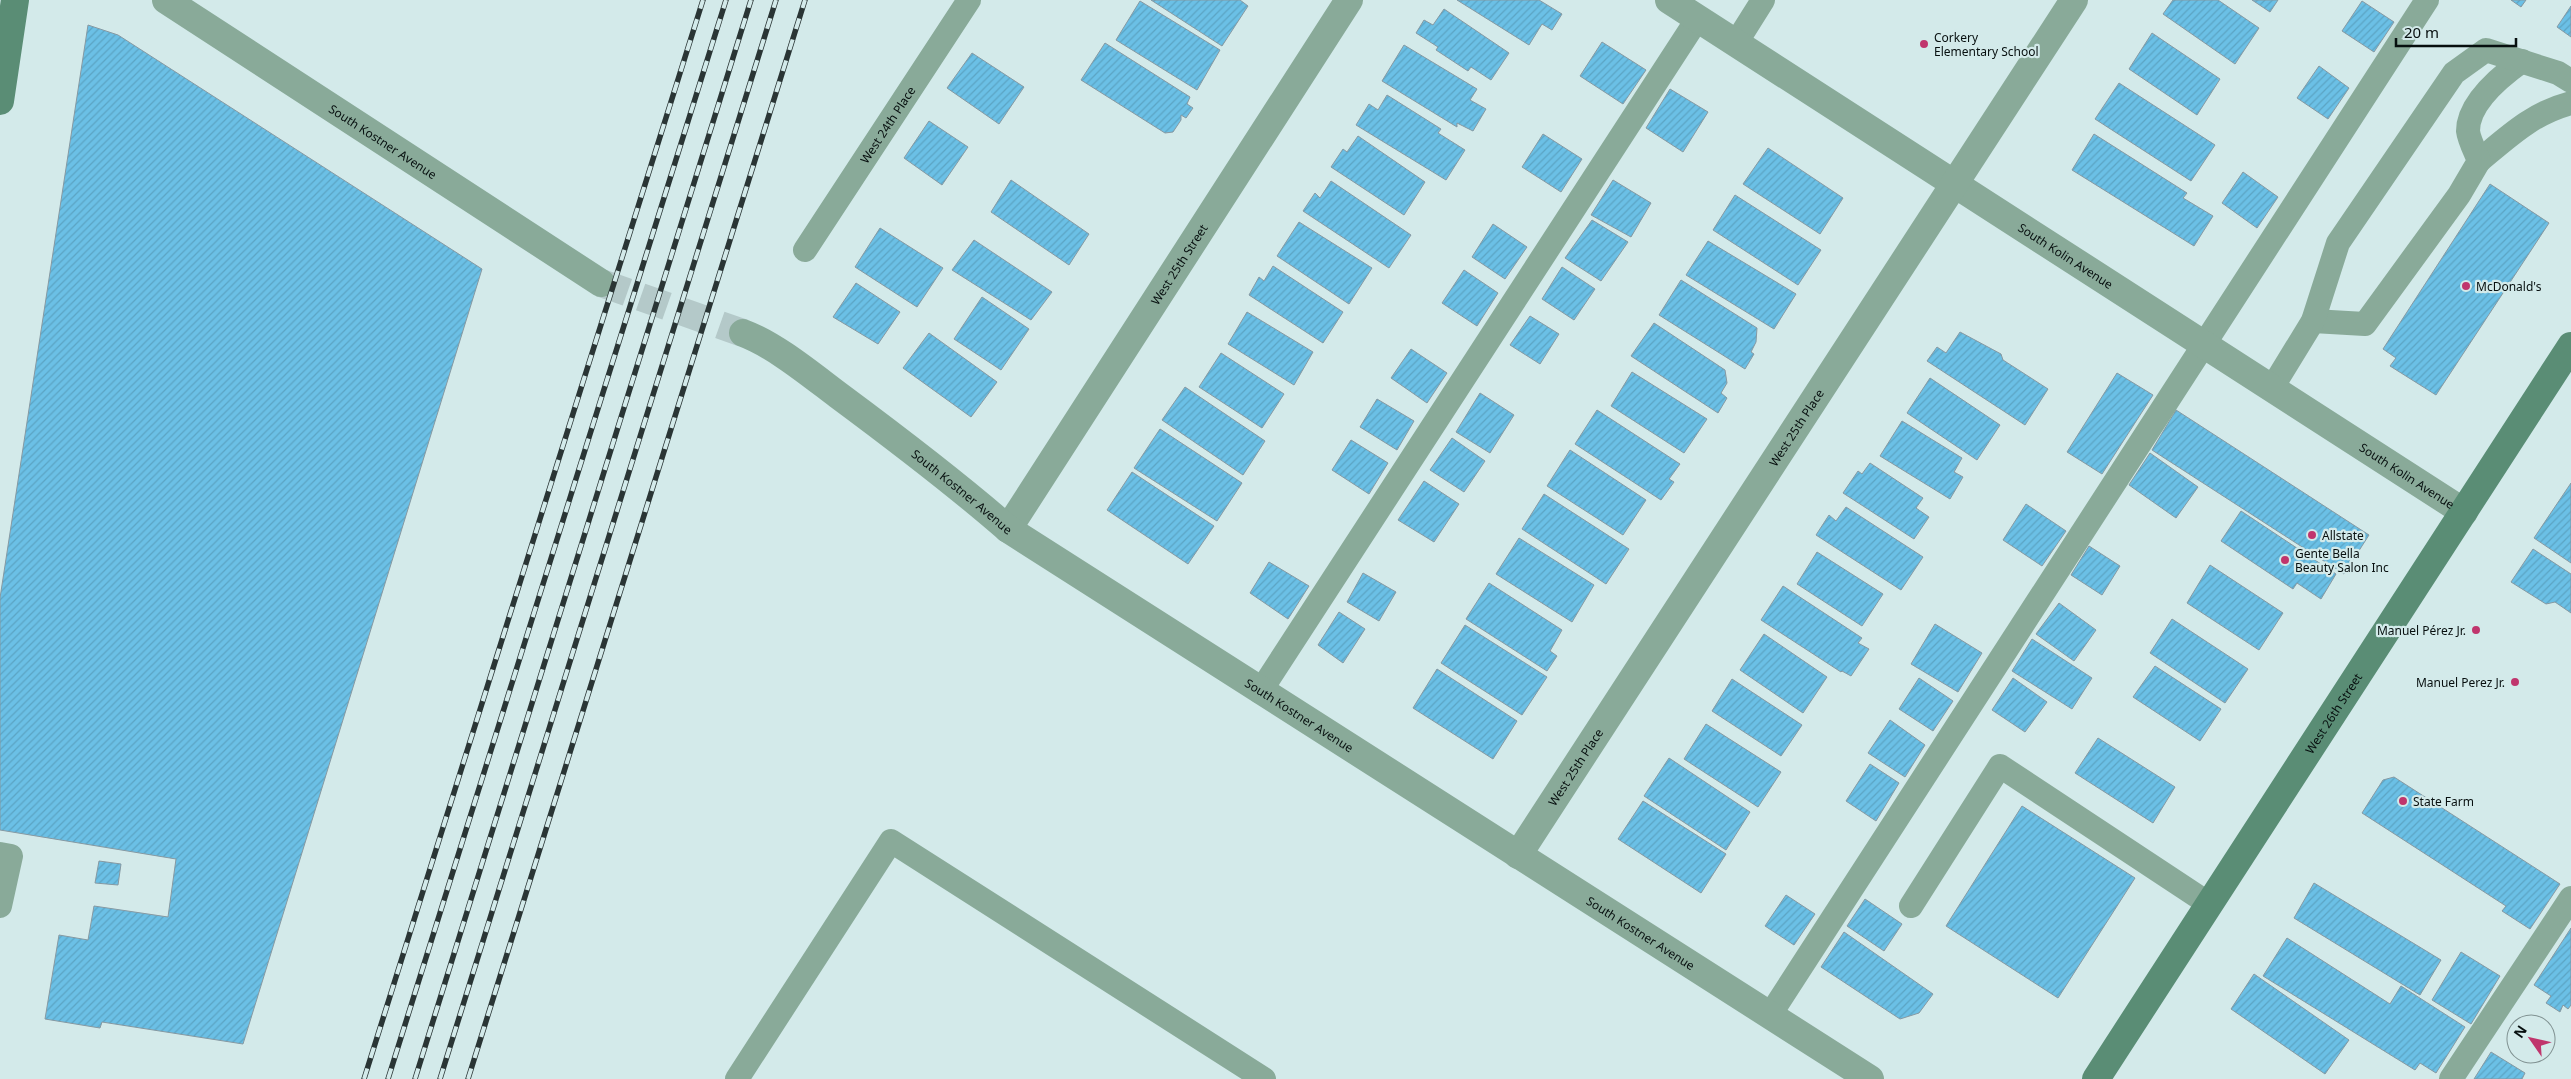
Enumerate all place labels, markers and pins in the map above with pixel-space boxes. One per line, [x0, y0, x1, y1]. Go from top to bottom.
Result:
place label: Corkery Elementary School [1934, 29, 2039, 60]
marker: Corkery Elementary School [1918, 38, 1930, 50]
place label: McDonald's [2476, 278, 2542, 295]
marker: McDonald's [2460, 280, 2472, 292]
place label: Allstate [2322, 527, 2364, 544]
marker: Allstate [2306, 529, 2318, 541]
place label: Gente Bella Beauty Salon Inc [2295, 545, 2389, 576]
marker: Gente Bella Beauty Salon Inc [2279, 554, 2291, 566]
place label: Manuel Pérez Jr. [2377, 622, 2466, 639]
marker: Manuel Pérez Jr. [2470, 624, 2482, 636]
place label: Manuel Perez Jr. [2416, 674, 2505, 691]
marker: Manuel Perez Jr. [2509, 676, 2521, 688]
place label: State Farm [2413, 793, 2474, 810]
marker: State Farm [2397, 795, 2409, 807]

